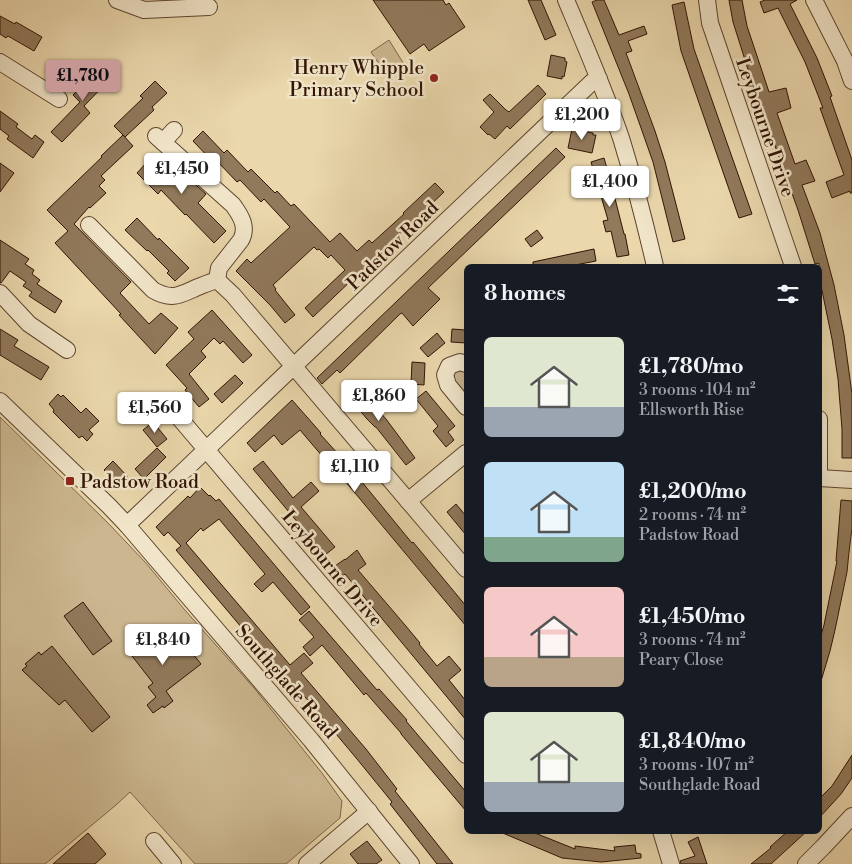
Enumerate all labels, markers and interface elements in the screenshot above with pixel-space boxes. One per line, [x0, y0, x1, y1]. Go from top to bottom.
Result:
street label: Leybourne Drive [730, 55, 800, 200]
place label: Henry Whipple Primary School [289, 56, 424, 102]
pin: £1,780 [42, 59, 124, 102]
text: £1,780 [57, 66, 109, 86]
marker: Henry Whipple Primary School [428, 72, 440, 84]
pin: £1,200 [541, 98, 623, 141]
text: £1,200 [554, 105, 610, 125]
pin: £1,450 [141, 152, 223, 195]
text: £1,450 [155, 159, 209, 179]
pin: £1,400 [569, 166, 651, 208]
text: £1,400 [582, 172, 638, 192]
street label: Padstow Road [342, 196, 444, 296]
icon: filters [774, 280, 802, 308]
text: 8 homes [484, 281, 566, 307]
text: £1,780/mo [639, 354, 744, 380]
icon: home [524, 357, 584, 417]
pin: £1,860 [338, 380, 420, 422]
text: 3 rooms · 104 m² [639, 380, 756, 400]
text: £1,860 [352, 386, 406, 406]
pin: £1,560 [114, 392, 196, 434]
text: £1,560 [128, 398, 182, 418]
text: Ellsworth Rise [639, 400, 744, 420]
pin: £1,110 [314, 450, 396, 493]
text: £1,110 [331, 457, 379, 477]
place label: Padstow Road [80, 470, 199, 494]
marker: Padstow Road [64, 475, 76, 487]
text: £1,200/mo [639, 479, 747, 505]
icon: home [524, 482, 584, 542]
street label: Leybourne Drive [276, 505, 388, 632]
text: 2 rooms · 74 m² [639, 505, 746, 525]
text: Padstow Road [639, 525, 739, 545]
text: £1,450/mo [639, 604, 745, 630]
icon: home [524, 607, 584, 667]
street label: Southglade Road [230, 619, 343, 744]
pin: £1,840 [122, 624, 204, 666]
text: £1,840 [136, 630, 190, 650]
text: 3 rooms · 74 m² [639, 630, 746, 650]
text: Peary Close [639, 650, 723, 670]
text: £1,840/mo [639, 729, 746, 755]
icon: home [524, 732, 584, 792]
text: 3 rooms · 107 m² [639, 755, 754, 775]
text: Southglade Road [639, 775, 760, 795]

